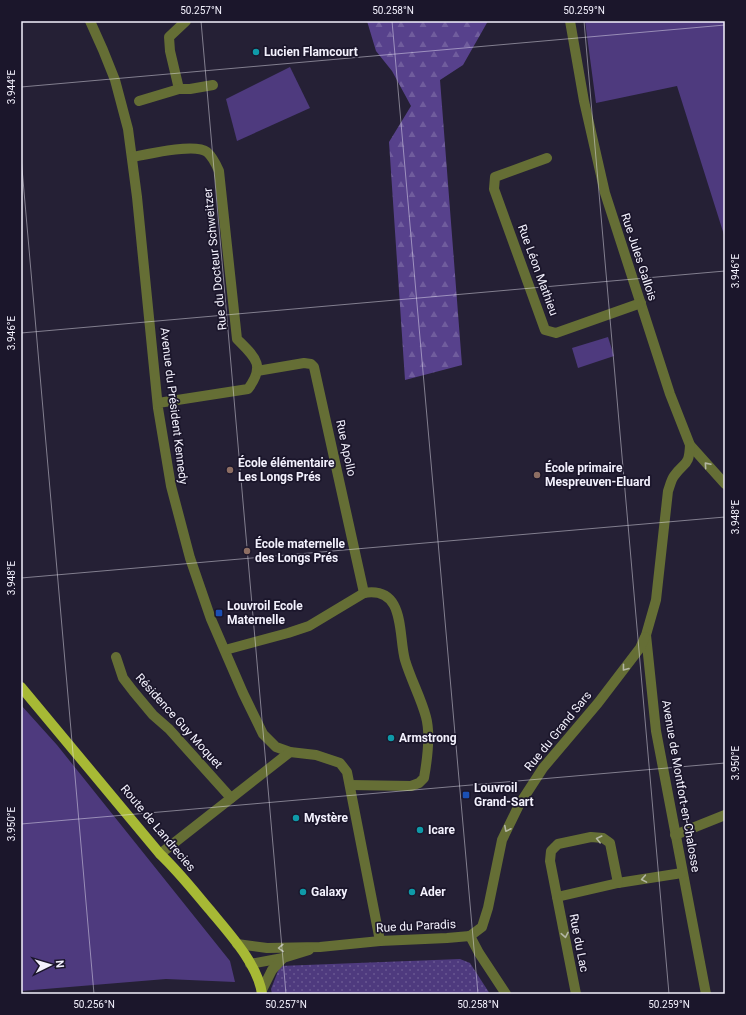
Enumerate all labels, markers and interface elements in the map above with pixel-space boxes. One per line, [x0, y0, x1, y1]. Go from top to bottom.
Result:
text: 50.257°N [180, 5, 222, 16]
text: 50.258°N [372, 5, 414, 16]
text: 50.259°N [563, 5, 605, 16]
place label: Lucien Flamcourt [264, 45, 358, 59]
marker: Lucien Flamcourt [251, 47, 261, 57]
text: 3.944°E [6, 69, 17, 104]
street label: Rue du Docteur Schweitzer [201, 187, 229, 331]
street label: Rue Jules Gallois [618, 211, 660, 303]
street label: Rue Léon Mathieu [515, 222, 561, 318]
text: 3.946°E [730, 253, 741, 288]
text: 3.946°E [6, 315, 17, 350]
street label: Avenue du Président Kennedy [157, 327, 191, 486]
street label: Rue Apollo [333, 418, 359, 478]
place label: École élémentaire Les Longs Prés [238, 455, 335, 484]
place label: École primaire Mespreuven-Eluard [545, 460, 651, 489]
one-way arrow [704, 462, 711, 470]
marker: École élémentaire Les Longs Prés [225, 465, 235, 475]
marker: École primaire Mespreuven-Eluard [532, 470, 542, 480]
text: 3.948°E [730, 499, 741, 534]
place label: École maternelle des Longs Prés [255, 536, 346, 565]
marker: École maternelle des Longs Prés [242, 546, 252, 556]
text: 3.948°E [6, 560, 17, 595]
place label: Louvroil Ecole Maternelle [227, 599, 303, 627]
marker: Louvroil Ecole Maternelle [214, 608, 224, 618]
one-way arrow [623, 663, 630, 670]
street label: Résidence Guy Moquet [133, 671, 225, 771]
street label: Rue du Grand Sars [522, 688, 594, 774]
street label: Avenue de Montfort-en-Chalosse [659, 699, 703, 873]
place label: Armstrong [399, 731, 457, 745]
marker: Armstrong [386, 733, 396, 743]
text: 3.950°E [730, 745, 741, 780]
place label: Louvroil Grand-Sart [474, 781, 534, 809]
street label: Route de Landrecies [118, 782, 198, 874]
marker: Louvroil Grand-Sart [461, 790, 471, 800]
text: 3.950°E [6, 806, 17, 841]
place label: Mystère [304, 811, 349, 825]
marker: Mystère [291, 813, 301, 823]
place label: Icare [428, 823, 455, 837]
marker: Icare [415, 825, 425, 835]
one-way arrow [505, 825, 512, 832]
one-way arrow [596, 835, 603, 843]
one-way arrow [641, 874, 647, 883]
place label: Galaxy [311, 885, 348, 899]
place label: Ader [420, 885, 446, 899]
marker: Galaxy [298, 887, 308, 897]
marker: Ader [407, 887, 417, 897]
street label: Rue du Lac [567, 913, 591, 973]
street label: Rue du Paradis [376, 917, 456, 935]
one-way arrow [560, 932, 568, 938]
one-way arrow [278, 943, 284, 952]
north arrow [30, 945, 70, 985]
text: N [53, 960, 66, 969]
text: 50.256°N [73, 999, 115, 1010]
text: 50.257°N [265, 999, 307, 1010]
text: 50.258°N [457, 999, 499, 1010]
text: 50.259°N [648, 999, 690, 1010]

